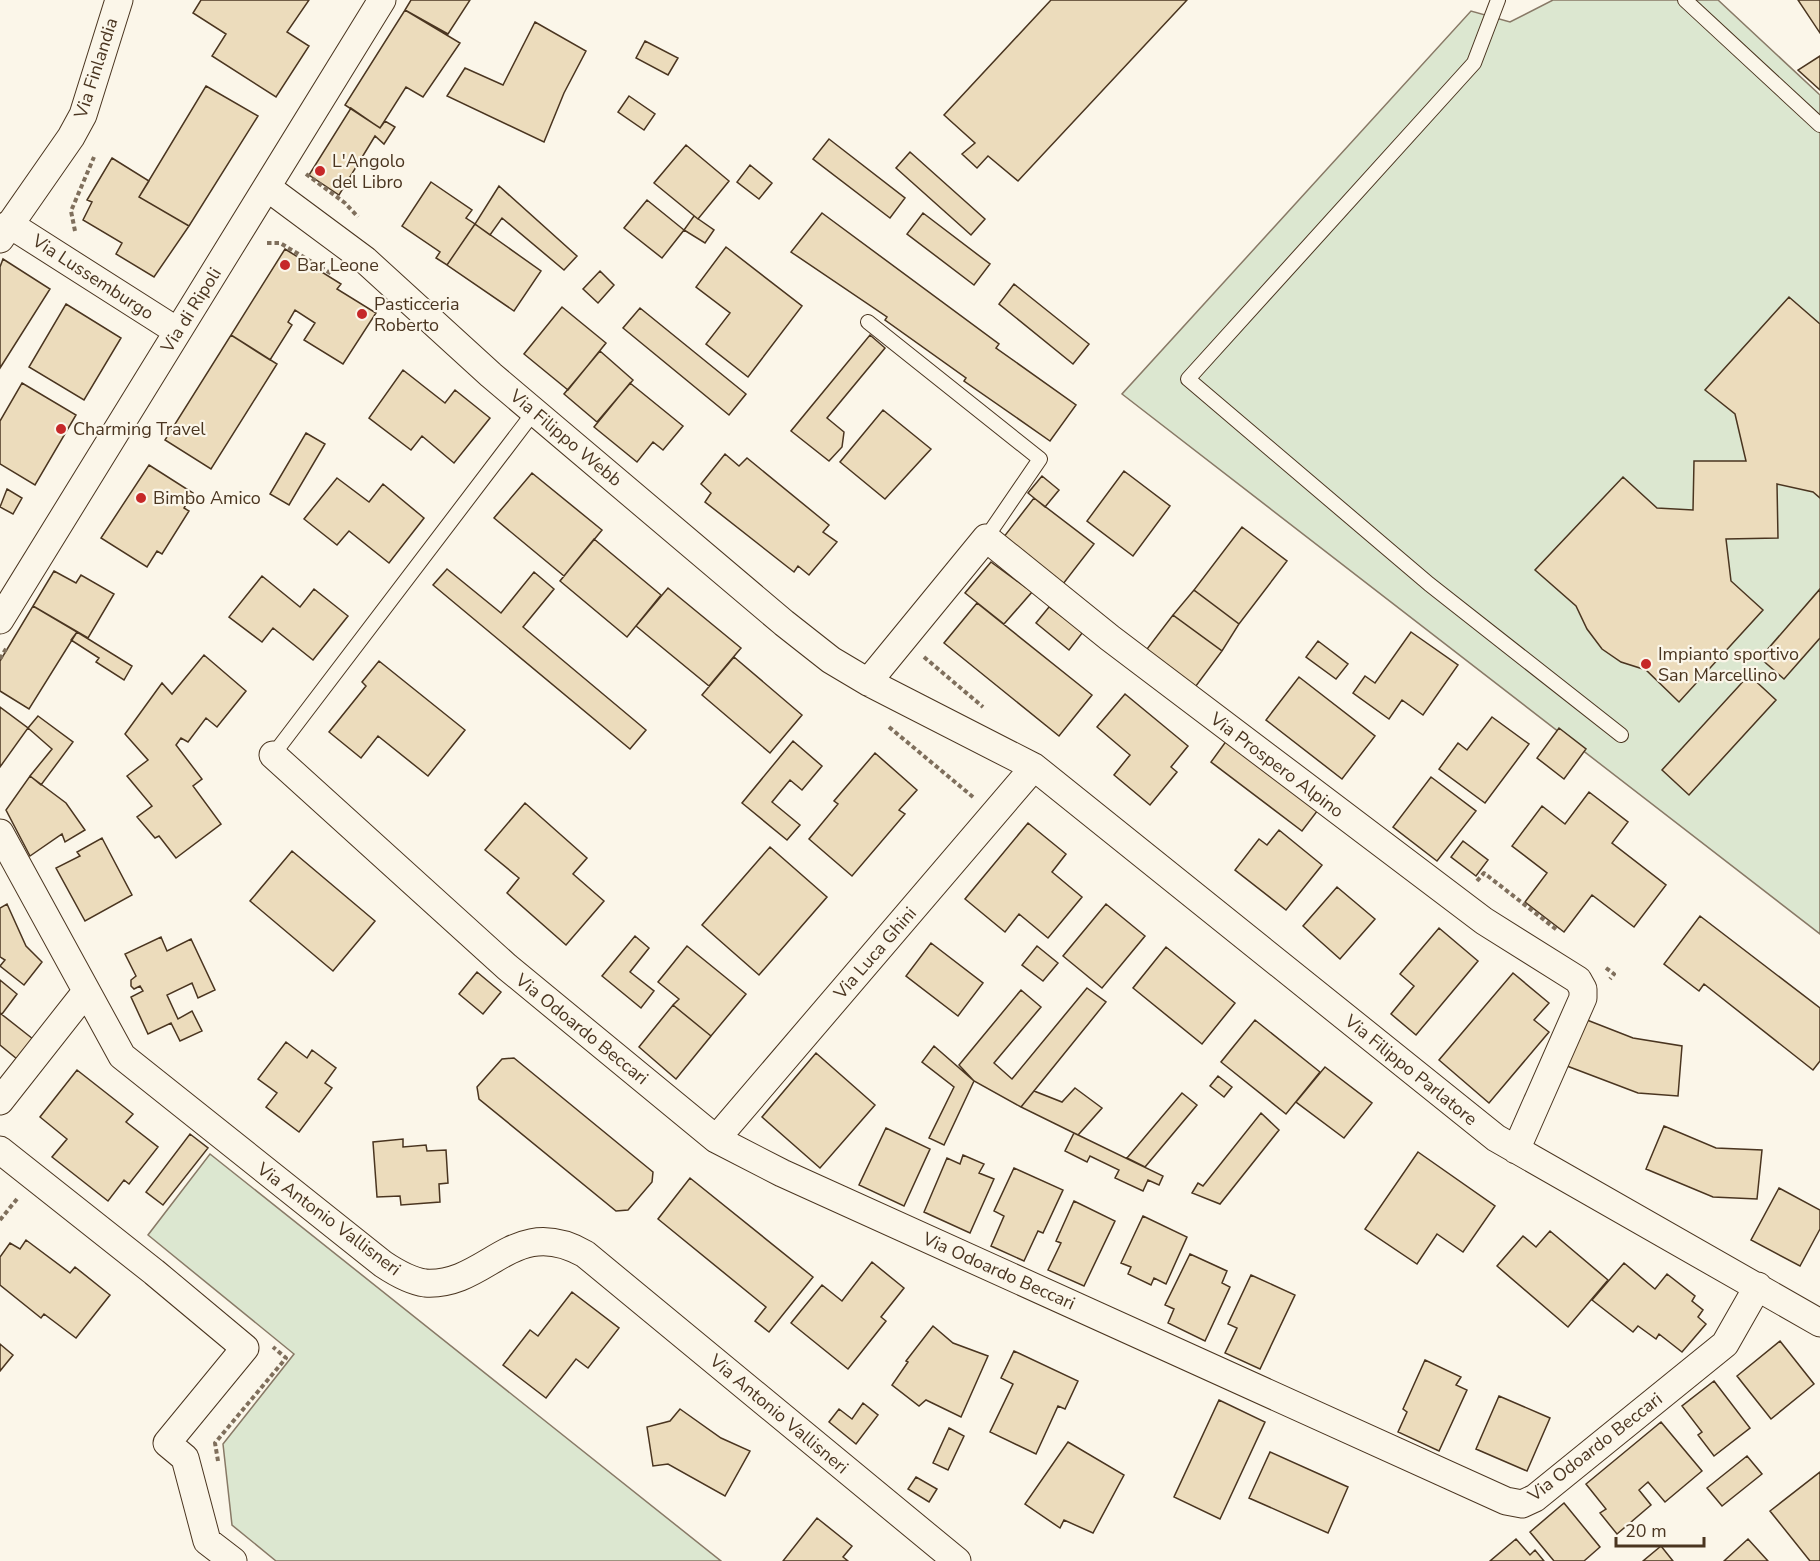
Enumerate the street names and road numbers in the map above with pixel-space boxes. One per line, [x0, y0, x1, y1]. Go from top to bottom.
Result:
street label: Via Finlandia [68, 15, 124, 122]
street label: Via Lussemburgo [27, 228, 158, 325]
street label: Via di Ripoli [155, 263, 227, 358]
street label: Via Filippo Webb [504, 383, 627, 492]
street label: Via Prospero Alpino [1205, 706, 1349, 823]
street label: Via Luca Ghini [828, 902, 922, 1005]
street label: Via Odoardo Beccari [510, 967, 653, 1090]
street label: Via Filippo Parlatore [1339, 1008, 1482, 1131]
street label: Via Antonio Vallisneri [251, 1156, 406, 1281]
street label: Via Odoardo Beccari [918, 1226, 1079, 1315]
street label: Via Antonio Vallisneri [704, 1348, 853, 1479]
street label: Via Odoardo Beccari [1522, 1387, 1667, 1508]

